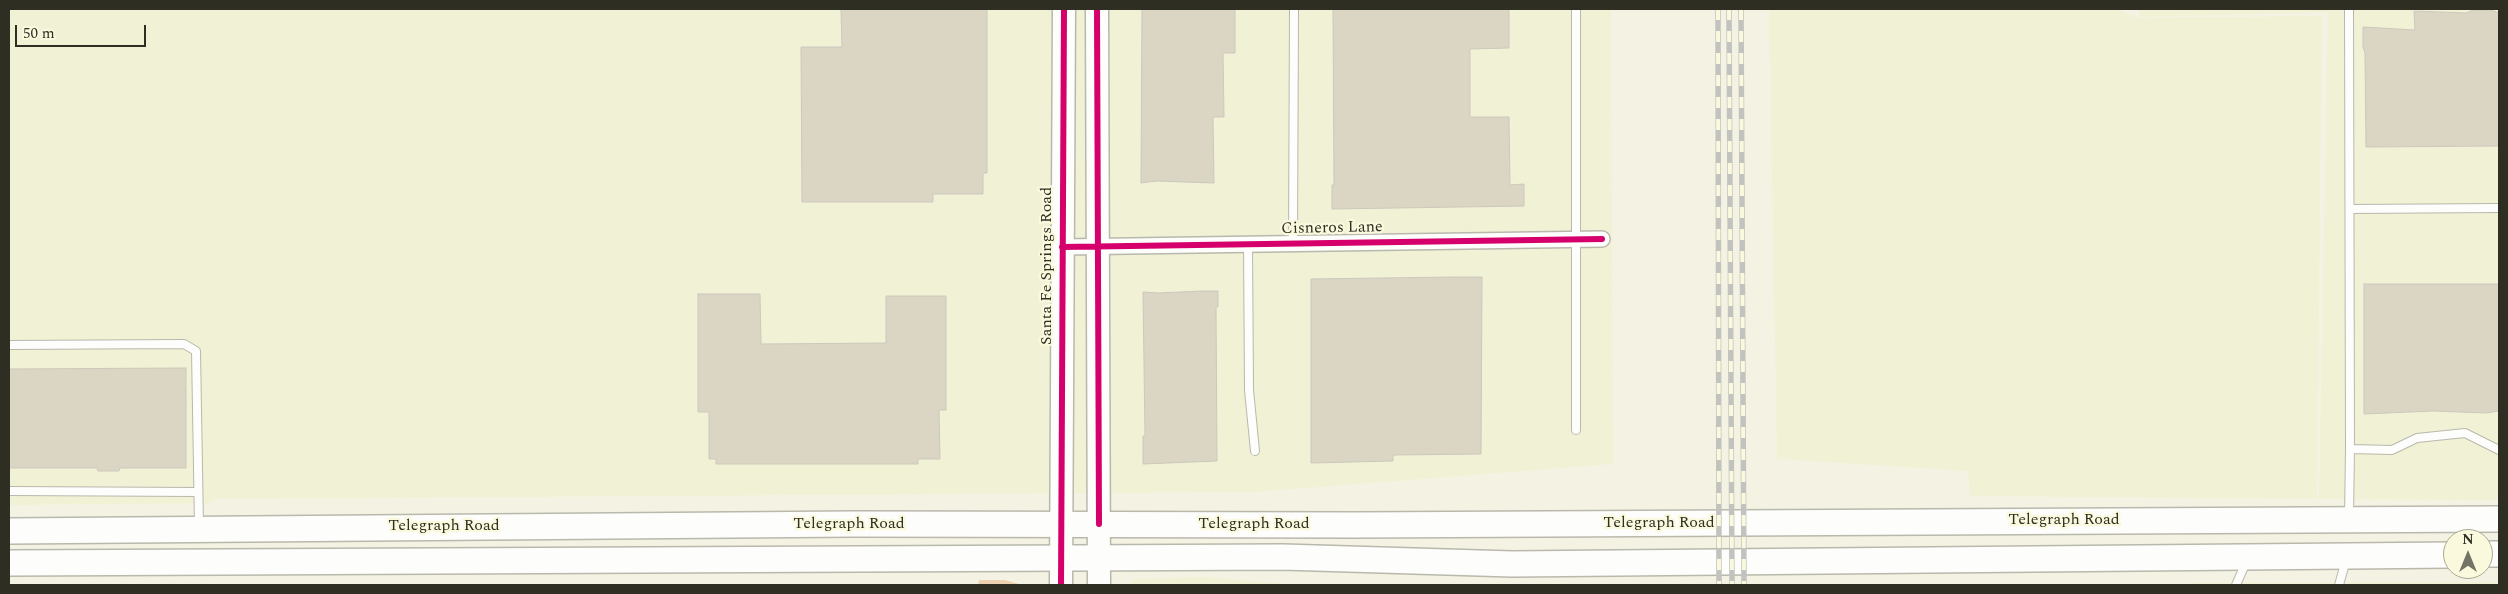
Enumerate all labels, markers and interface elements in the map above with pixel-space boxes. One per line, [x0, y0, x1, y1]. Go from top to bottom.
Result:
scale bar [18, 15, 149, 47]
text: 50 m [23, 22, 55, 45]
street label: Santa Fe Springs Road [1038, 187, 1058, 345]
street label: Cisneros Lane [1281, 219, 1383, 239]
street label: Telegraph Road [2008, 511, 2120, 531]
street label: Telegraph Road [1603, 514, 1715, 534]
street label: Telegraph Road [793, 515, 905, 535]
street label: Telegraph Road [1198, 515, 1310, 535]
street label: Telegraph Road [388, 517, 500, 537]
north arrow [2443, 529, 2493, 579]
text: N [2462, 529, 2474, 550]

